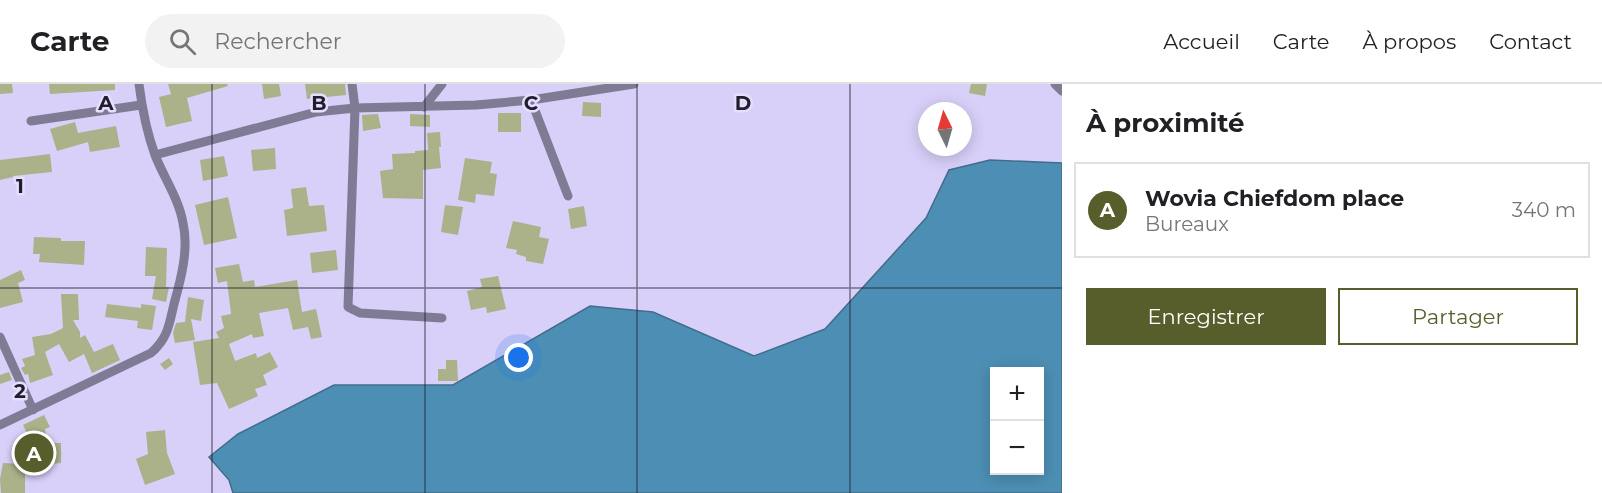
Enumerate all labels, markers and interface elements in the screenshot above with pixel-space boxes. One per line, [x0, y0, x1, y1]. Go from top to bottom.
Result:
search box [145, 14, 565, 68]
text: Carte [30, 24, 109, 58]
icon: search [166, 25, 199, 58]
text: Rechercher [214, 28, 342, 55]
text: Accueil [1163, 29, 1240, 54]
text: Carte [1273, 29, 1329, 54]
text: À propos [1362, 29, 1456, 54]
text: Contact [1489, 29, 1572, 54]
text: A [97, 91, 114, 115]
text: B [311, 91, 327, 115]
text: C [524, 91, 539, 115]
text: D [735, 91, 751, 115]
north arrow [918, 102, 972, 156]
text: À proximité [1086, 107, 1245, 139]
text: 1 [16, 174, 24, 198]
text: Wovia Chiefdom place [1145, 185, 1404, 212]
text: A [1100, 198, 1115, 222]
text: 340 m [1512, 198, 1576, 222]
text: Bureaux [1145, 212, 1229, 236]
button: Enregistrer [1086, 288, 1326, 345]
button: Partager [1338, 288, 1578, 345]
your location [504, 343, 533, 372]
map controls [990, 367, 1044, 475]
button: + [990, 367, 1044, 421]
text: 2 [14, 379, 26, 403]
button: − [990, 421, 1044, 475]
pin: A [15, 430, 54, 476]

